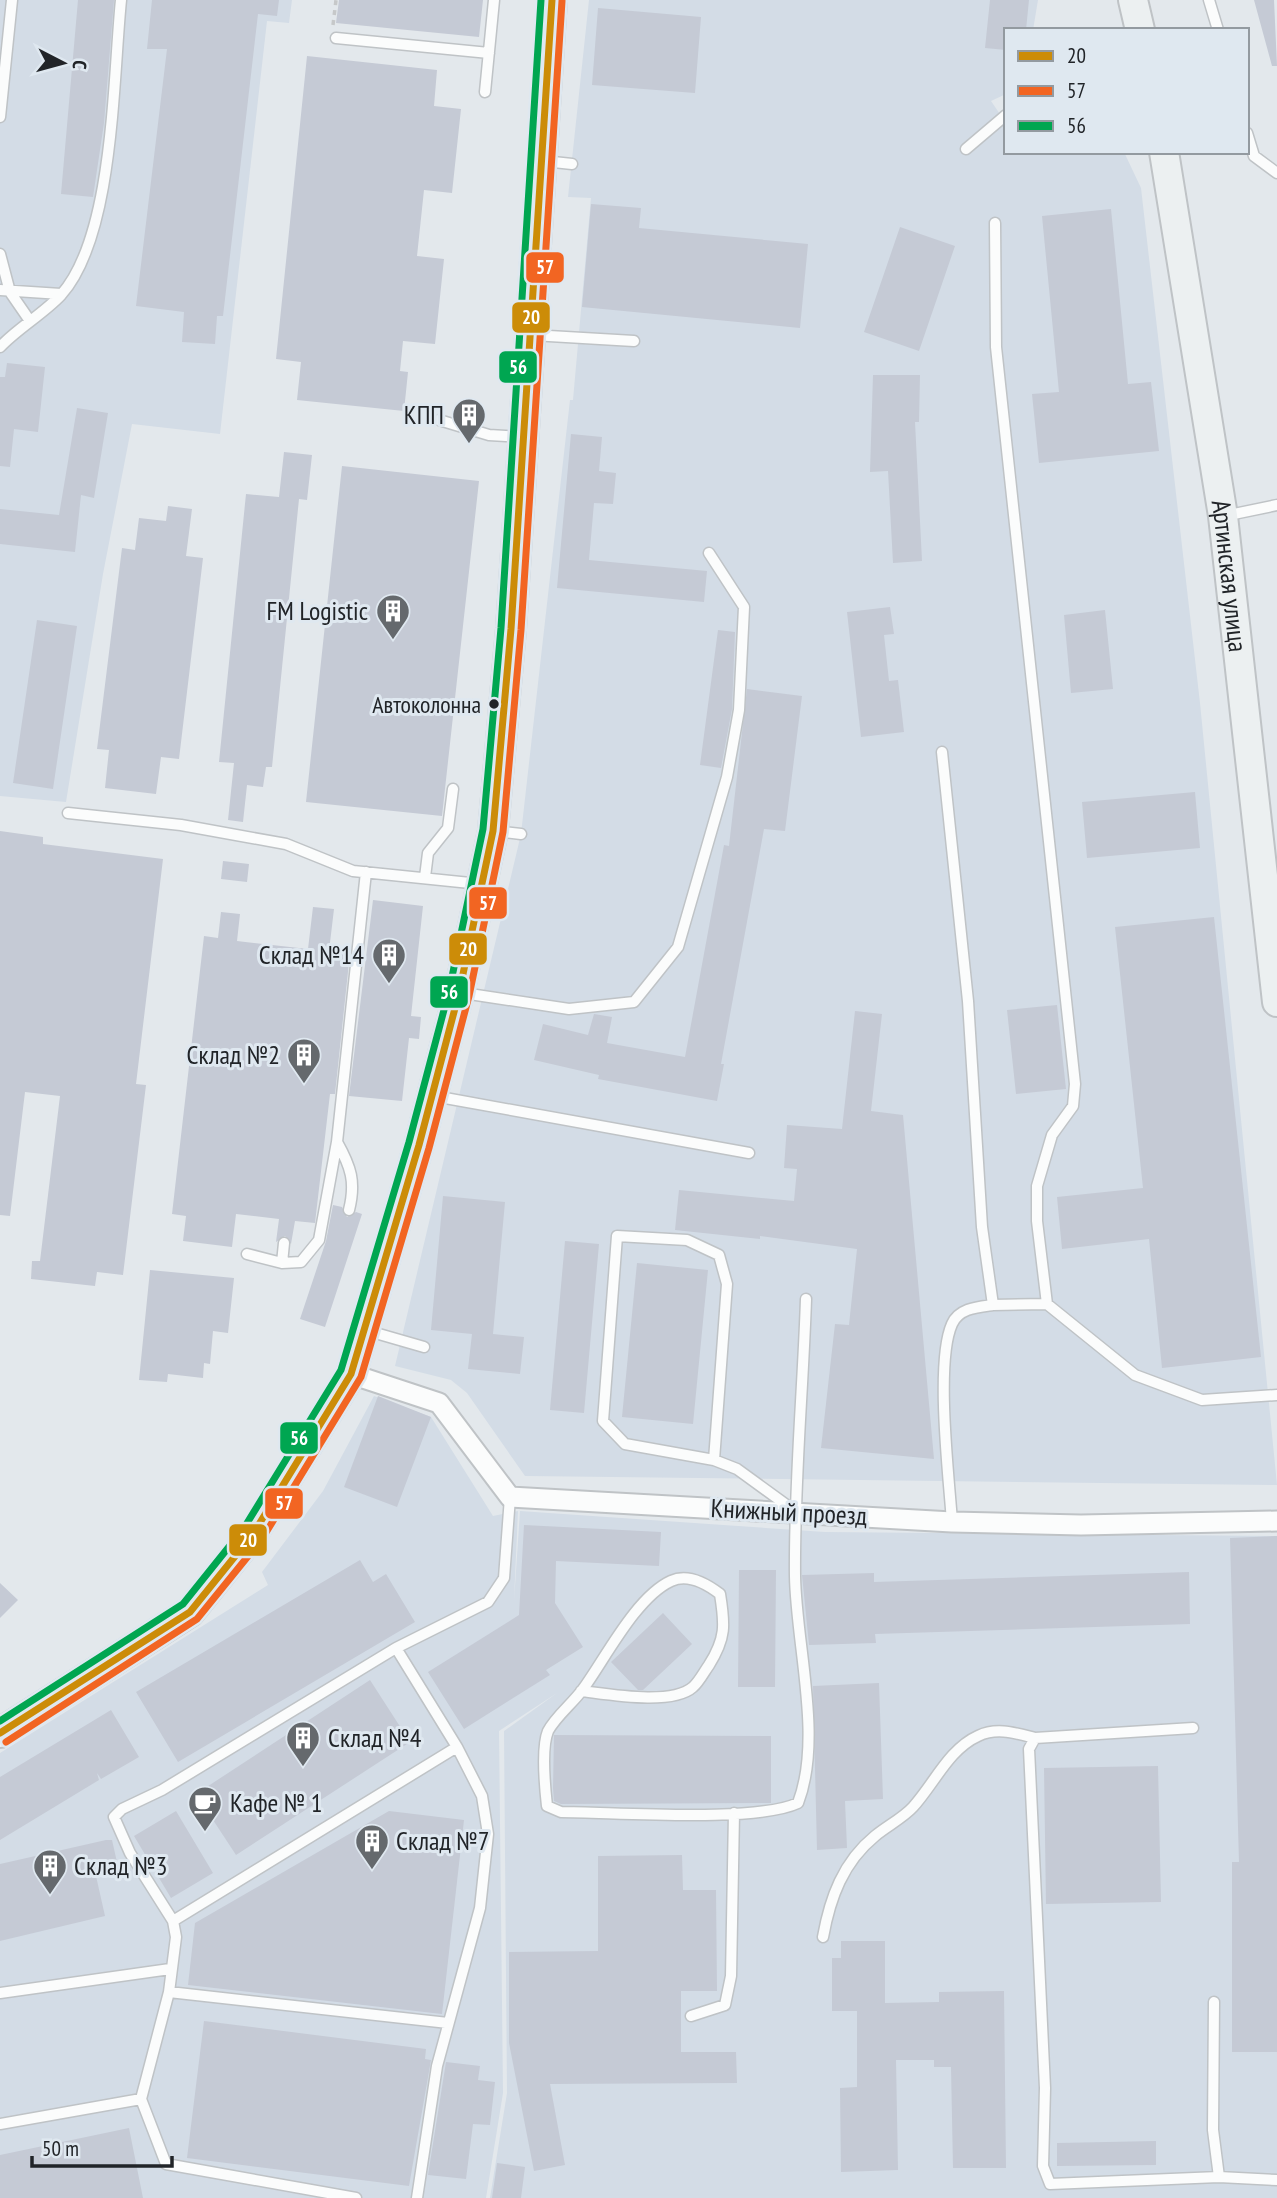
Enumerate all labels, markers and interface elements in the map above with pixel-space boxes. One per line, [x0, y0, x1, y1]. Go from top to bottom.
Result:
north arrow [28, 28, 98, 98]
legend [1004, 28, 1249, 154]
text: 20 [1067, 42, 1086, 69]
text: С [67, 59, 92, 71]
text: 57 [1067, 77, 1086, 104]
text: 56 [1067, 112, 1086, 139]
line badge: 57 [525, 251, 565, 284]
text: 57 [536, 255, 554, 279]
line badge: 20 [511, 301, 551, 334]
text: 20 [522, 305, 540, 329]
line badge: 56 [498, 350, 538, 384]
text: 56 [509, 355, 527, 379]
building icon: КПП [450, 396, 488, 445]
place label: КПП [404, 398, 444, 431]
street label: Артинская улица [1205, 497, 1255, 654]
building icon: FM Logistic [374, 592, 412, 641]
place label: FM Logistic [267, 594, 368, 627]
place label: Автоколонна [372, 689, 481, 720]
marker: Автоколонна [487, 697, 501, 711]
line badge: 57 [468, 886, 508, 920]
text: 57 [479, 891, 497, 915]
line badge: 20 [448, 932, 488, 966]
building icon: Склад №14 [370, 936, 408, 985]
text: 20 [459, 937, 477, 961]
place label: Склад №14 [259, 938, 364, 971]
line badge: 56 [429, 975, 469, 1009]
text: 56 [440, 980, 458, 1004]
building icon: Склад №2 [285, 1036, 323, 1085]
place label: Склад №2 [187, 1038, 280, 1071]
line badge: 56 [279, 1421, 319, 1455]
text: 56 [290, 1426, 308, 1450]
line badge: 57 [264, 1487, 304, 1520]
text: 57 [275, 1491, 293, 1515]
street label: Книжный проезд [710, 1491, 868, 1532]
line badge: 20 [228, 1523, 268, 1557]
text: 20 [239, 1528, 257, 1552]
building icon: Склад №4 [284, 1719, 322, 1768]
place label: Склад №4 [328, 1721, 422, 1754]
cafe icon: Кафе № 1 [186, 1784, 224, 1833]
place label: Кафе № 1 [230, 1786, 322, 1819]
building icon: Склад №7 [353, 1822, 391, 1871]
place label: Склад №7 [396, 1824, 490, 1857]
building icon: Склад №3 [31, 1847, 69, 1896]
place label: Склад №3 [74, 1849, 168, 1882]
scale bar [32, 2124, 172, 2168]
text: 50 m [42, 2135, 79, 2162]

